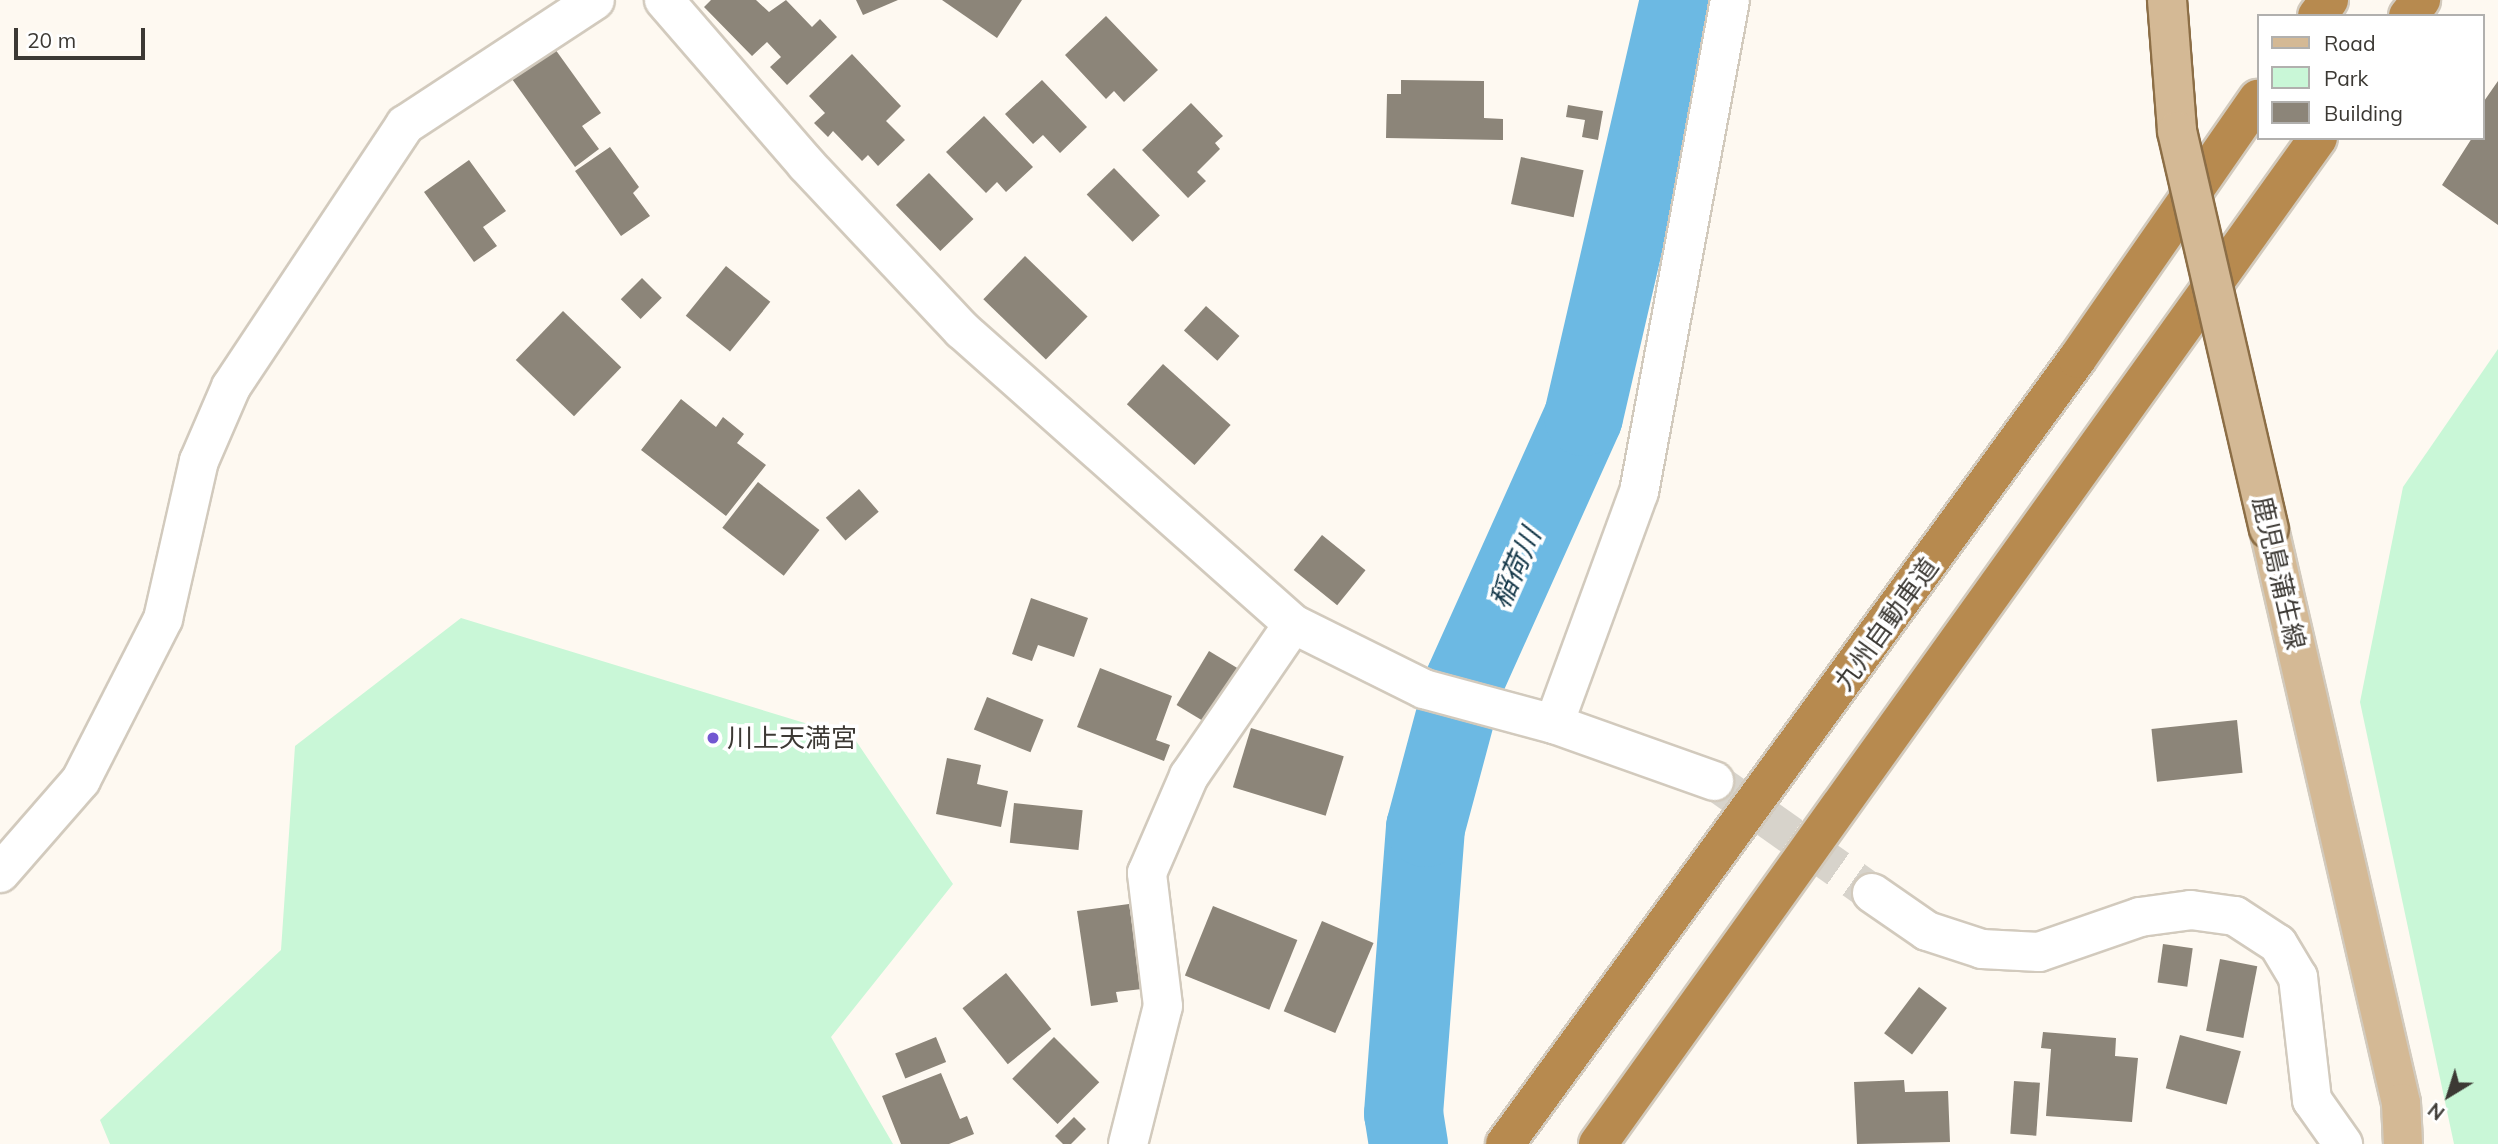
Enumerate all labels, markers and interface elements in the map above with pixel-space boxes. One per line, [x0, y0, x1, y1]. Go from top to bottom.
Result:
scale bar [18, 14, 149, 58]
legend [2256, 14, 2484, 140]
text: 20 m [27, 27, 76, 53]
text: Road [2324, 30, 2375, 56]
text: Park [2324, 65, 2368, 91]
text: Building [2324, 100, 2403, 126]
street label: 鹿児島蒲生線 [2246, 493, 2312, 653]
water label: 稲荷川 [1483, 523, 1547, 613]
street label: 九州自動車道 [1828, 552, 1944, 696]
place label: 川上天満宮 [727, 722, 857, 754]
marker: 川上天満宮 [705, 730, 721, 746]
north arrow [2414, 1060, 2484, 1130]
text: N [2423, 1098, 2449, 1125]

